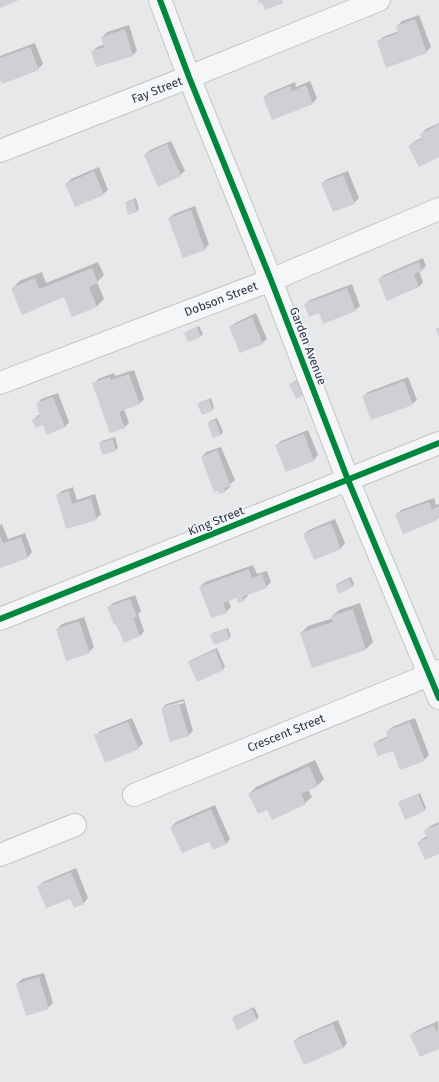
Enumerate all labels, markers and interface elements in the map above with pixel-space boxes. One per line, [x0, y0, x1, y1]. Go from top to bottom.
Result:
street label: Fay Street [130, 74, 185, 106]
street label: Dobson Street [182, 278, 260, 319]
street label: Garden Avenue [287, 305, 329, 387]
street label: King Street [186, 503, 247, 539]
street label: Crescent Street [245, 711, 327, 755]

